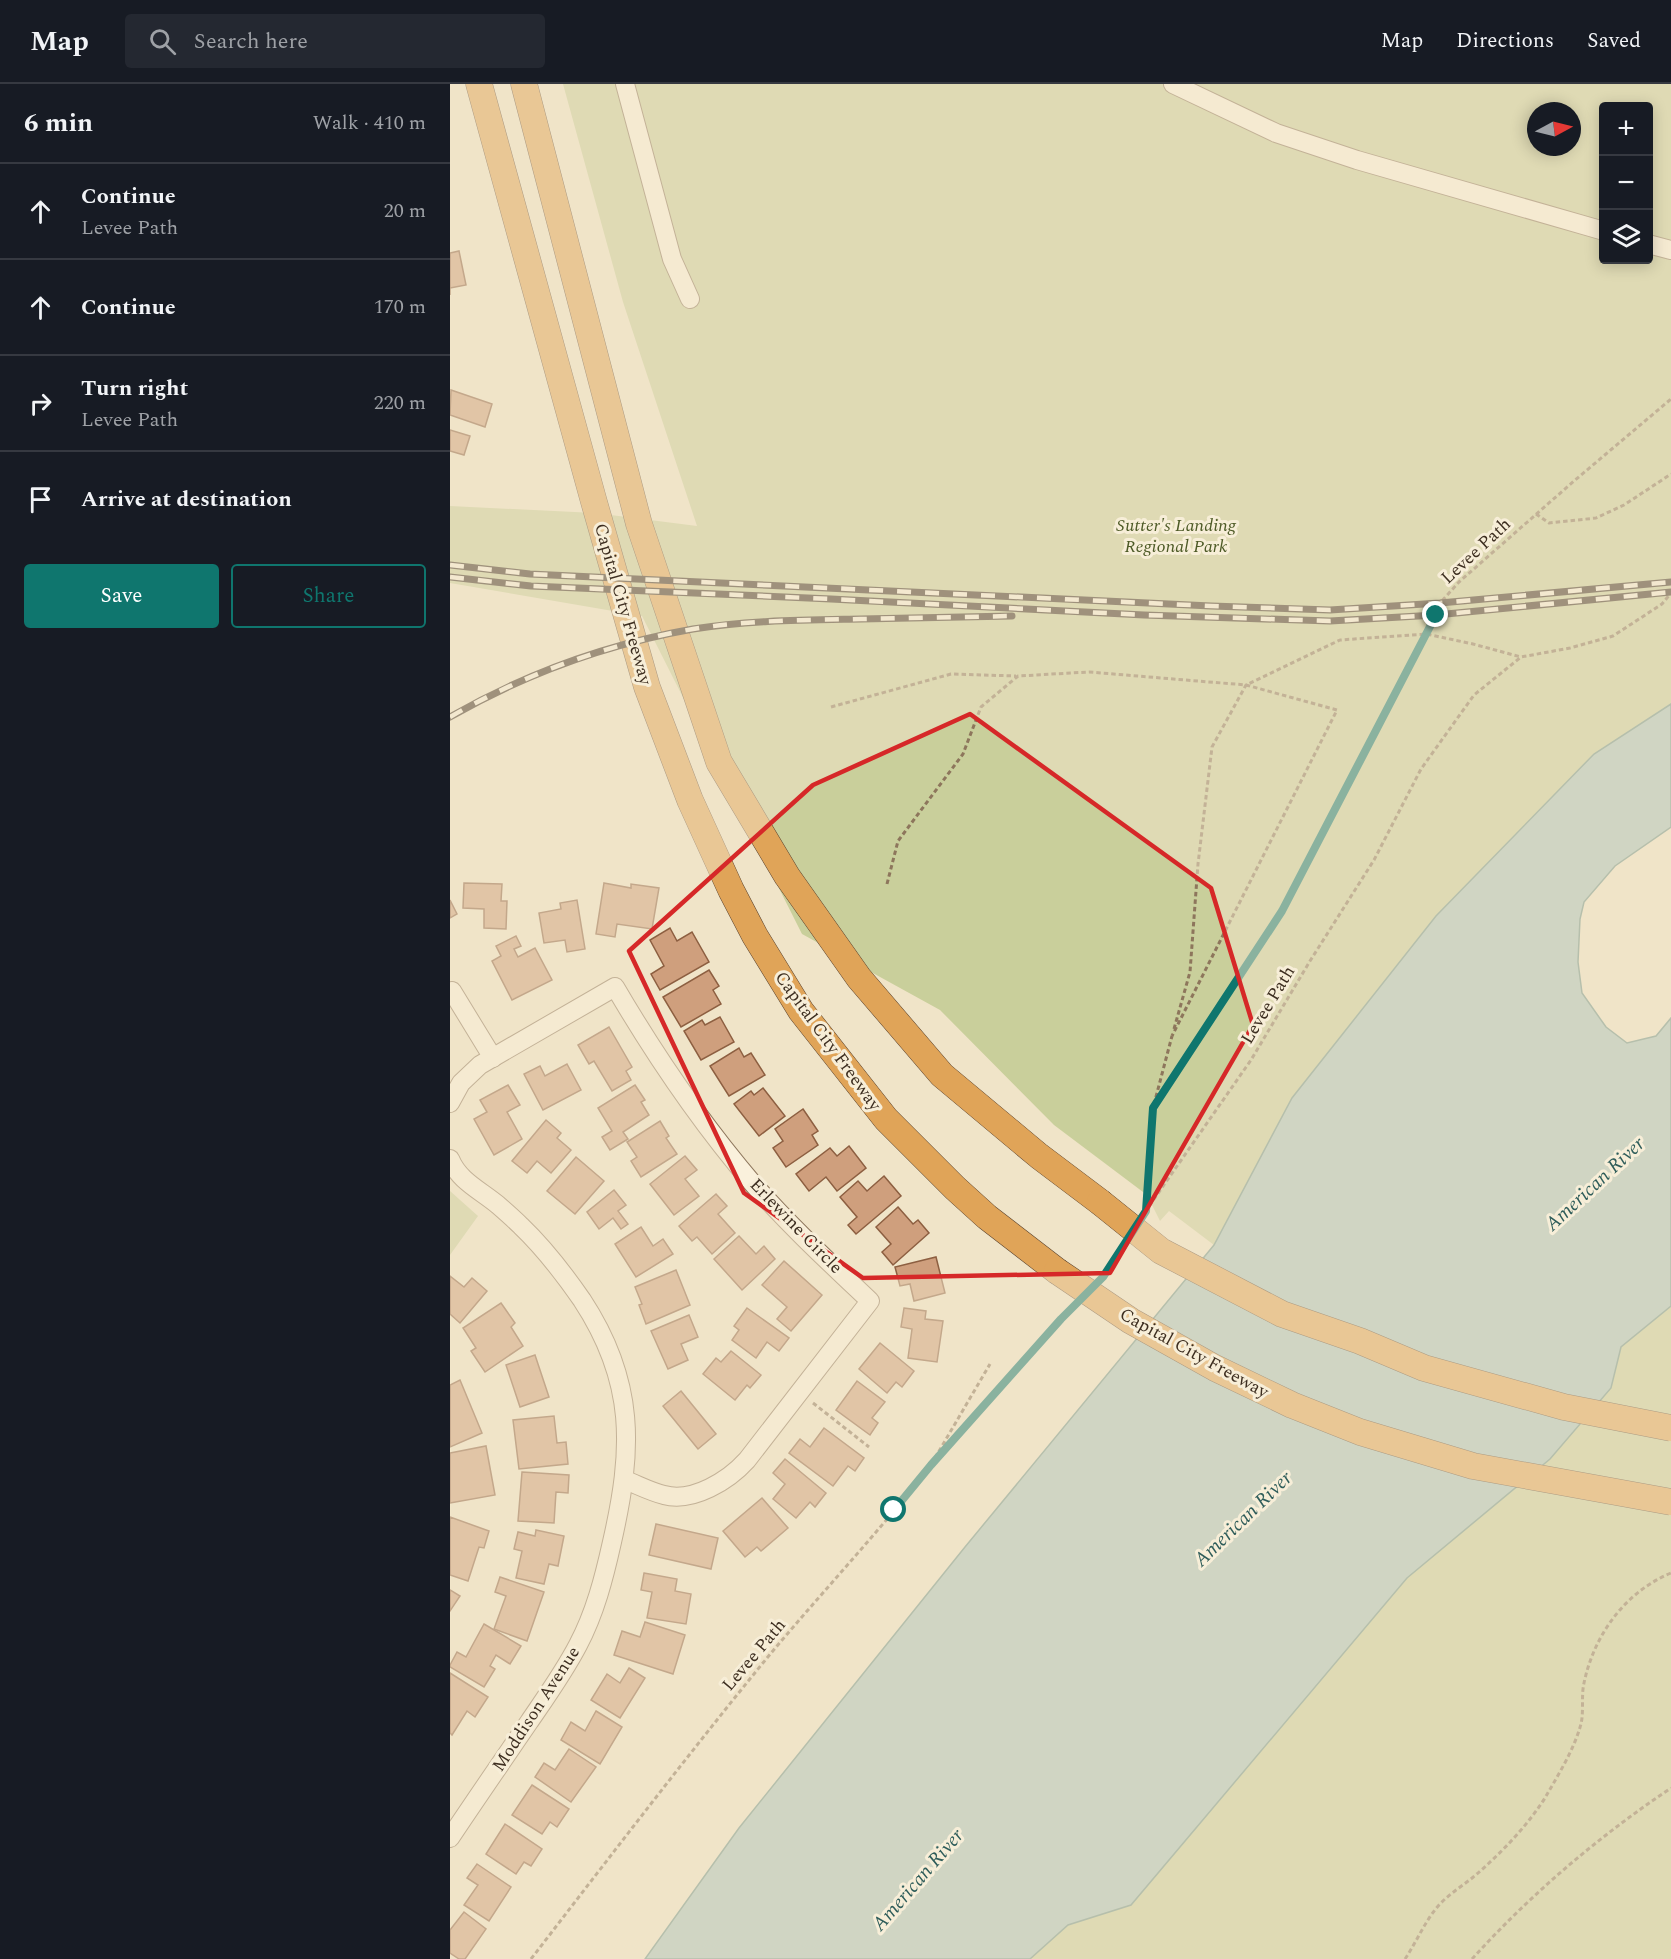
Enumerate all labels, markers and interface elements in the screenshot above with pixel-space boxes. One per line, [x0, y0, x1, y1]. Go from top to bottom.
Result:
search box [125, 14, 545, 68]
text: Map [30, 20, 89, 63]
icon: search [146, 25, 179, 58]
text: Search here [194, 25, 308, 58]
text: Map [1381, 25, 1423, 57]
text: Directions [1456, 25, 1554, 57]
text: Saved [1587, 25, 1641, 57]
north arrow [1527, 102, 1581, 156]
map controls [1599, 102, 1653, 264]
button: + [1599, 102, 1653, 156]
text: 6 min [24, 103, 93, 143]
text: Walk · 410 m [313, 108, 426, 138]
button: − [1599, 156, 1653, 210]
text: Continue [81, 180, 176, 213]
icon: ahead [24, 195, 57, 228]
text: 20 m [384, 196, 426, 226]
button: layers [1599, 210, 1653, 264]
text: Levee Path [81, 213, 178, 243]
icon: ahead [24, 291, 57, 324]
text: Continue [81, 291, 176, 324]
text: 170 m [374, 292, 426, 322]
text: Turn right [81, 372, 188, 405]
icon: right [24, 387, 57, 420]
text: 220 m [374, 388, 426, 418]
text: Levee Path [81, 405, 178, 435]
icon: arrive [24, 483, 57, 516]
text: Arrive at destination [81, 483, 292, 516]
street label: Levee Path [1435, 511, 1517, 591]
park label: Sutter's Landing Regional Park [1116, 512, 1237, 560]
street label: Capital City Freeway [587, 520, 659, 689]
button: Save [24, 564, 219, 628]
button: Share [231, 564, 426, 628]
route end [1422, 601, 1448, 627]
street label: Levee Path [1234, 961, 1302, 1049]
street label: Capital City Freeway [768, 966, 889, 1117]
water label: American River [1537, 1129, 1653, 1239]
street label: Erlewine Circle [743, 1172, 849, 1280]
street label: Capital City Freeway [1115, 1301, 1275, 1406]
water label: American River [1186, 1463, 1300, 1575]
route start [880, 1496, 906, 1522]
street label: Levee Path [716, 1613, 792, 1697]
street label: Moddison Avenue [485, 1641, 587, 1777]
water label: American River [864, 1821, 972, 1939]

